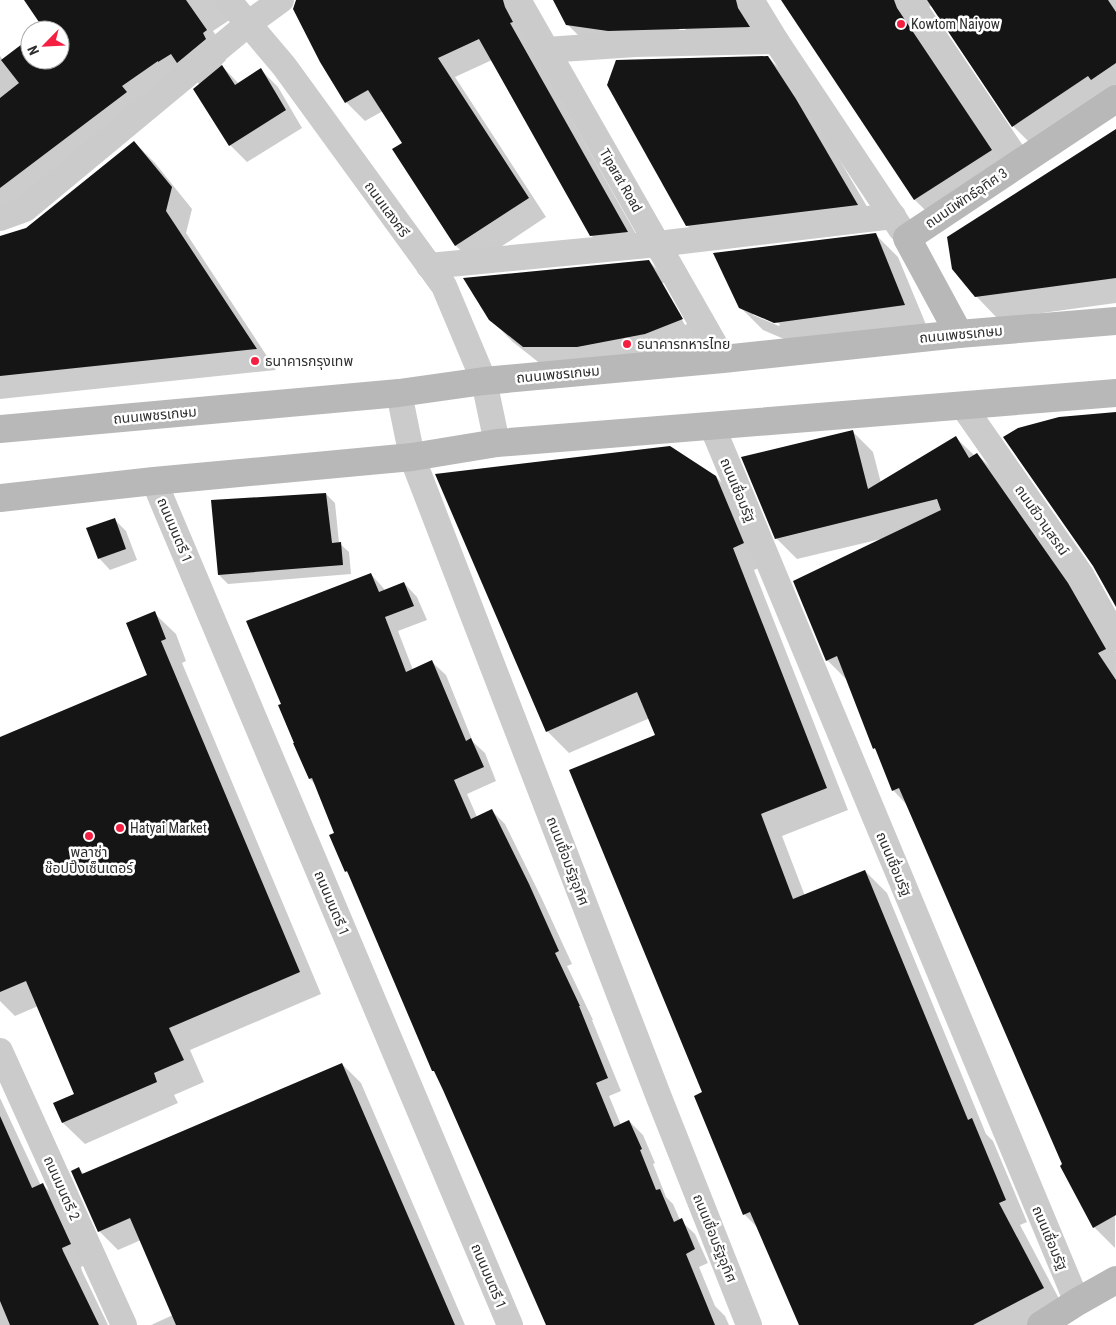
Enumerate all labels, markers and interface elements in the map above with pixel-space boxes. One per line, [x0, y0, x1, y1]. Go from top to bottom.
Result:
place label: Kowtom Naiyow [911, 16, 1000, 32]
marker: Kowtom Naiyow [895, 18, 907, 30]
north arrow [20, 20, 70, 70]
text: N [24, 43, 42, 57]
street label: Tiparat Road [597, 146, 645, 214]
street label: ถนนนิพัทธ์อุทิศ 3 [922, 165, 1011, 232]
street label: ถนนเเสงศรี [361, 178, 413, 240]
street label: ถนนเพชรเกษม [919, 322, 1003, 346]
place label: ธนาคารทหารไทย [637, 336, 730, 352]
marker: ธนาคารทหารไทย [621, 338, 633, 350]
place label: ธนาคารกรุงเทพ [265, 353, 353, 370]
marker: ธนาคารกรุงเทพ [249, 355, 261, 367]
street label: ถนนเพชรเกษม [516, 362, 600, 386]
street label: ถนนเพชรเกษม [113, 403, 197, 427]
street label: ถนนเชื่อมรัฐ [717, 455, 761, 525]
street label: ถนนชีวานุสรณ์ [1011, 482, 1072, 559]
street label: ถนนมนตรี 1 [154, 495, 196, 565]
street label: ถนนเชื่อมรัฐอุทิศ [543, 814, 594, 908]
place label: Hatyai Market [130, 820, 207, 836]
marker: Hatyai Market [114, 822, 126, 834]
street label: ถนนเชื่อมรัฐ [873, 829, 917, 899]
marker: พลาซ่า ช๊อปปิ๊งเซ็นเตอร์ [83, 830, 95, 842]
place label: พลาซ่า ช๊อปปิ๊งเซ็นเตอร์ [45, 844, 134, 876]
street label: ถนนมนตรี 1 [311, 868, 353, 938]
street label: ถนนมนตรี 2 [41, 1153, 83, 1223]
street label: ถนนเชื่อมรัฐอุทิศ [689, 1191, 742, 1285]
street label: ถนนเชื่อมรัฐ [1029, 1203, 1073, 1273]
street label: ถนนมนตรี 1 [468, 1241, 510, 1311]

